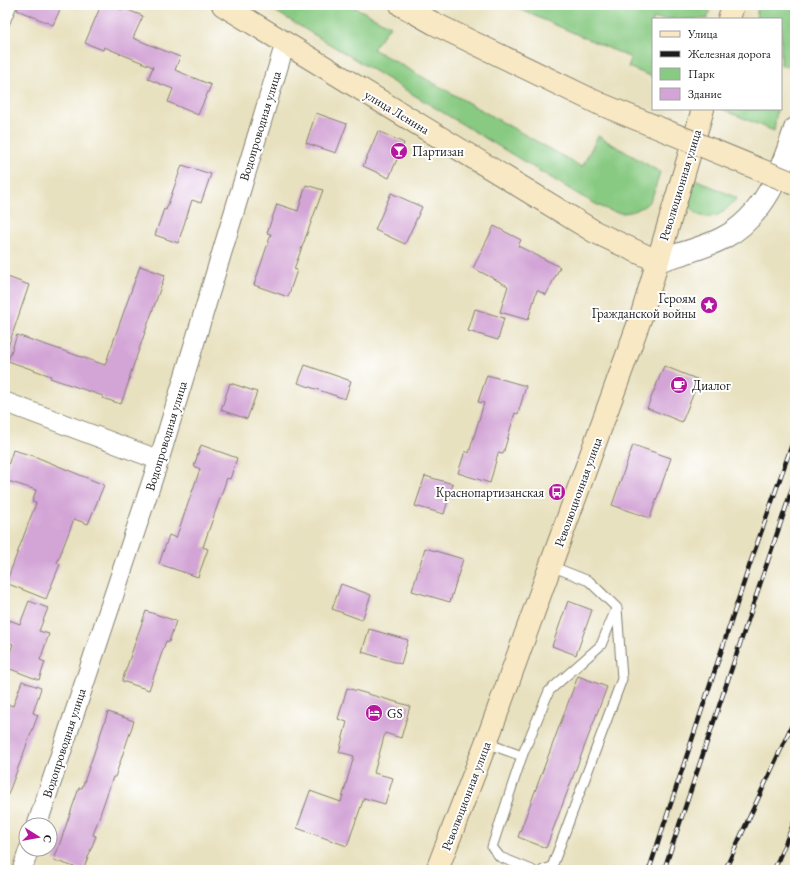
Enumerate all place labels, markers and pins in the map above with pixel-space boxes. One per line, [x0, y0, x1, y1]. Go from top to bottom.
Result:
bar icon: Партизан [389, 141, 409, 161]
place label: Партизан [412, 143, 464, 160]
place label: Героям Гражданской войны [592, 290, 696, 322]
place icon: Героям Гражданской войны [699, 295, 719, 315]
cafe icon: Диалог [669, 375, 689, 395]
place label: Диалог [692, 377, 731, 394]
bus stop icon: Краснопартизанская [547, 482, 567, 502]
place label: Краснопартизанская [436, 484, 544, 501]
hotel icon: GS [364, 703, 384, 723]
place label: GS [387, 705, 403, 722]

